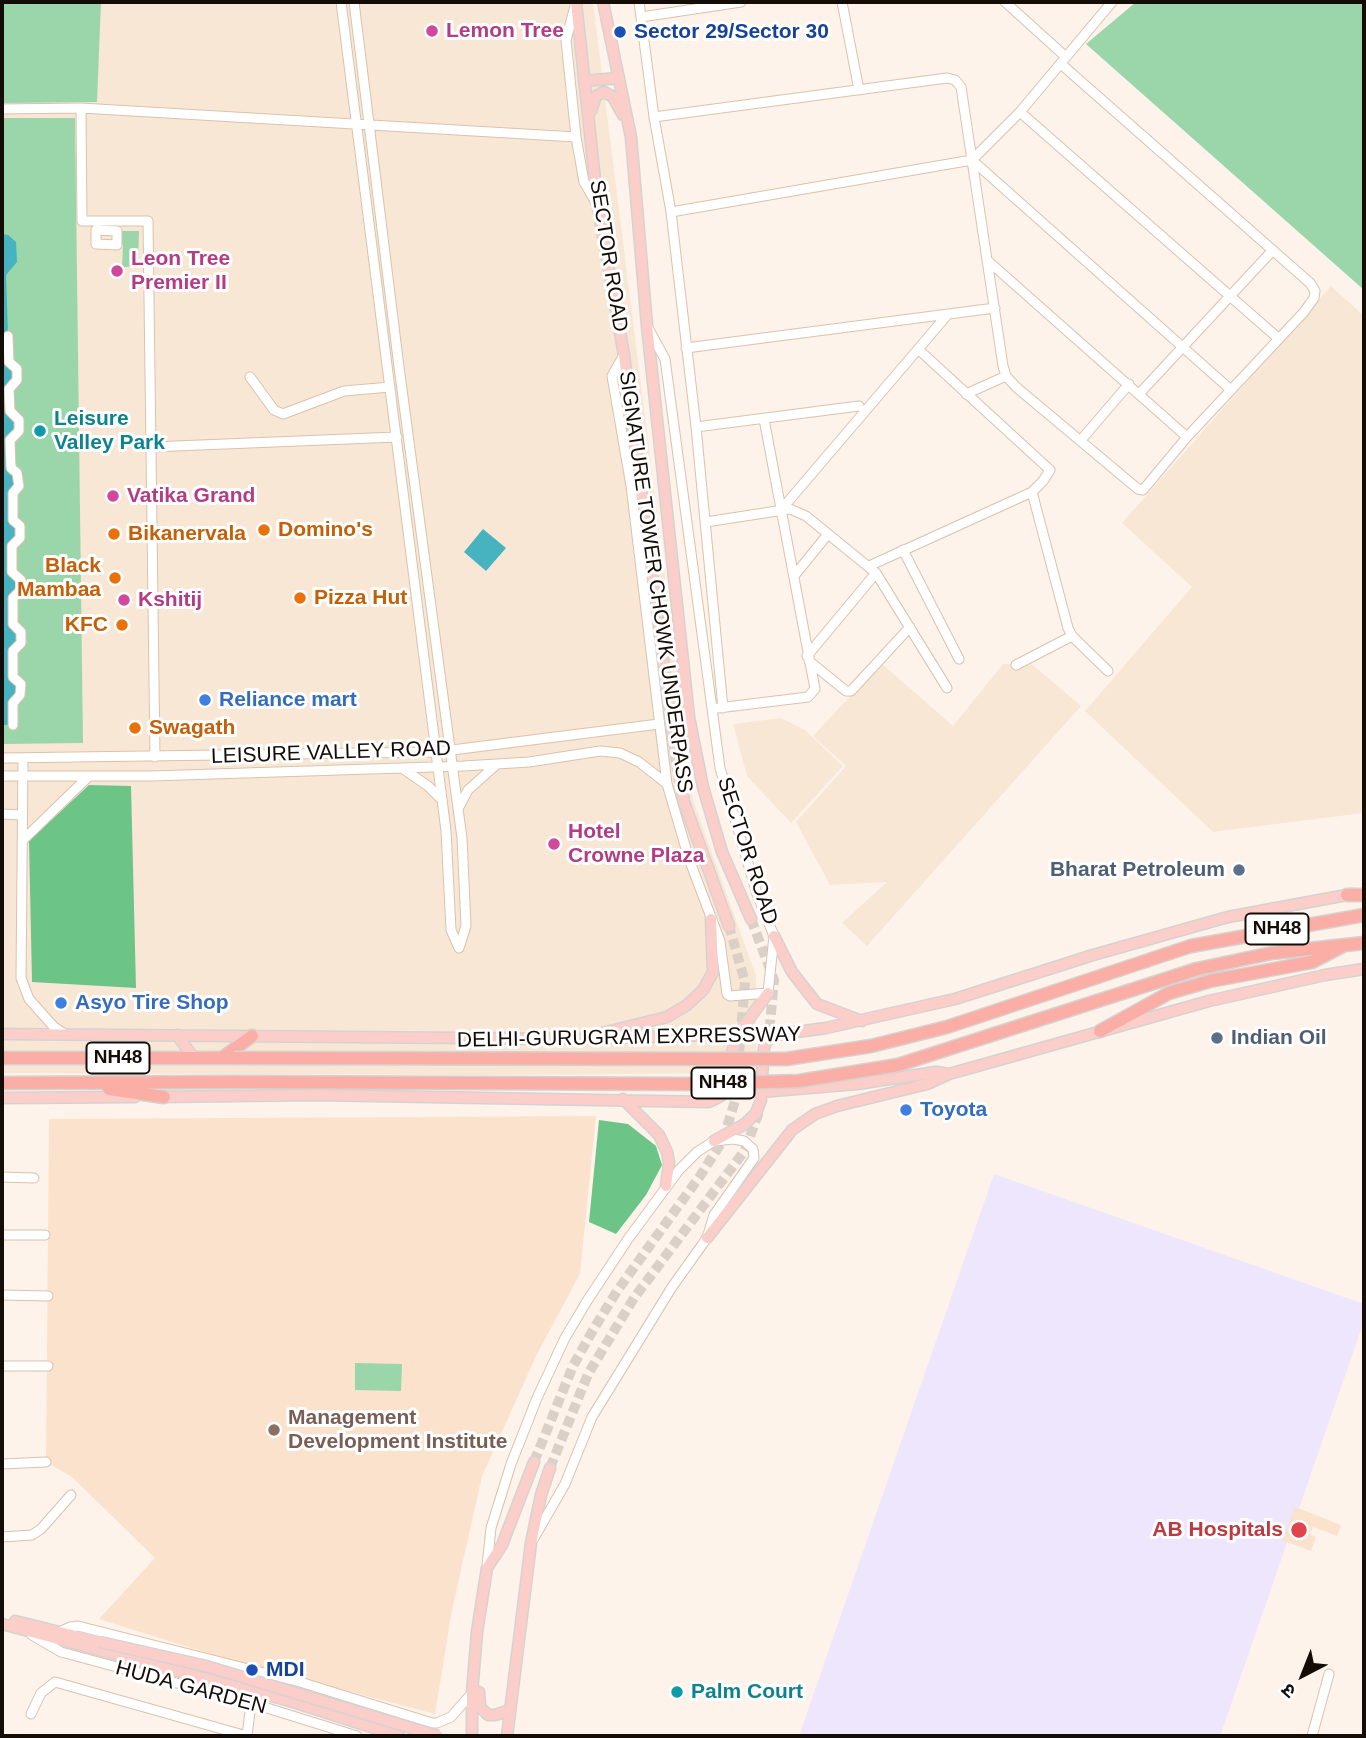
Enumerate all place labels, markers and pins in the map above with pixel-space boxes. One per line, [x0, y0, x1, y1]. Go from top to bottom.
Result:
place label: Lemon Tree [446, 18, 564, 44]
place label: Sector 29/Sector 30 [634, 19, 829, 45]
marker: Lemon Tree [424, 23, 440, 39]
marker: Sector 29/Sector 30 [612, 24, 628, 40]
place label: Leon Tree Premier II [131, 246, 230, 296]
marker: Leon Tree Premier II [109, 263, 125, 279]
place label: Leisure Valley Park [54, 406, 165, 456]
marker: Leisure Valley Park [32, 423, 48, 439]
place label: Vatika Grand [127, 483, 255, 509]
marker: Vatika Grand [105, 488, 121, 504]
place label: Domino's [278, 517, 373, 543]
place label: Bikanervala [128, 521, 246, 547]
marker: Domino's [256, 522, 272, 538]
marker: Bikanervala [106, 526, 122, 542]
place label: Black Mambaa [17, 553, 101, 603]
marker: Black Mambaa [107, 570, 123, 586]
place label: Pizza Hut [314, 585, 407, 611]
place label: Kshitij [138, 587, 202, 613]
marker: Pizza Hut [292, 590, 308, 606]
marker: Kshitij [116, 592, 132, 608]
place label: KFC [65, 612, 108, 638]
marker: KFC [114, 617, 130, 633]
place label: Reliance mart [219, 687, 357, 713]
marker: Reliance mart [197, 692, 213, 708]
place label: Swagath [149, 715, 235, 741]
marker: Swagath [127, 720, 143, 736]
place label: Hotel Crowne Plaza [568, 819, 705, 869]
marker: Hotel Crowne Plaza [546, 836, 562, 852]
place label: Bharat Petroleum [1050, 857, 1225, 883]
marker: Bharat Petroleum [1231, 862, 1247, 878]
place label: Asyo Tire Shop [75, 990, 229, 1016]
marker: Asyo Tire Shop [53, 995, 69, 1011]
place label: Indian Oil [1231, 1025, 1327, 1051]
marker: Indian Oil [1209, 1030, 1225, 1046]
place label: Toyota [920, 1097, 987, 1123]
marker: Toyota [898, 1102, 914, 1118]
place label: Management Development Institute [288, 1405, 507, 1455]
marker: Management Development Institute [266, 1422, 282, 1438]
place label: AB Hospitals [1152, 1517, 1283, 1543]
marker: AB Hospitals [1289, 1520, 1309, 1540]
place label: MDI [266, 1657, 304, 1683]
marker: MDI [244, 1662, 260, 1678]
place label: Palm Court [691, 1679, 803, 1705]
marker: Palm Court [669, 1684, 685, 1700]

